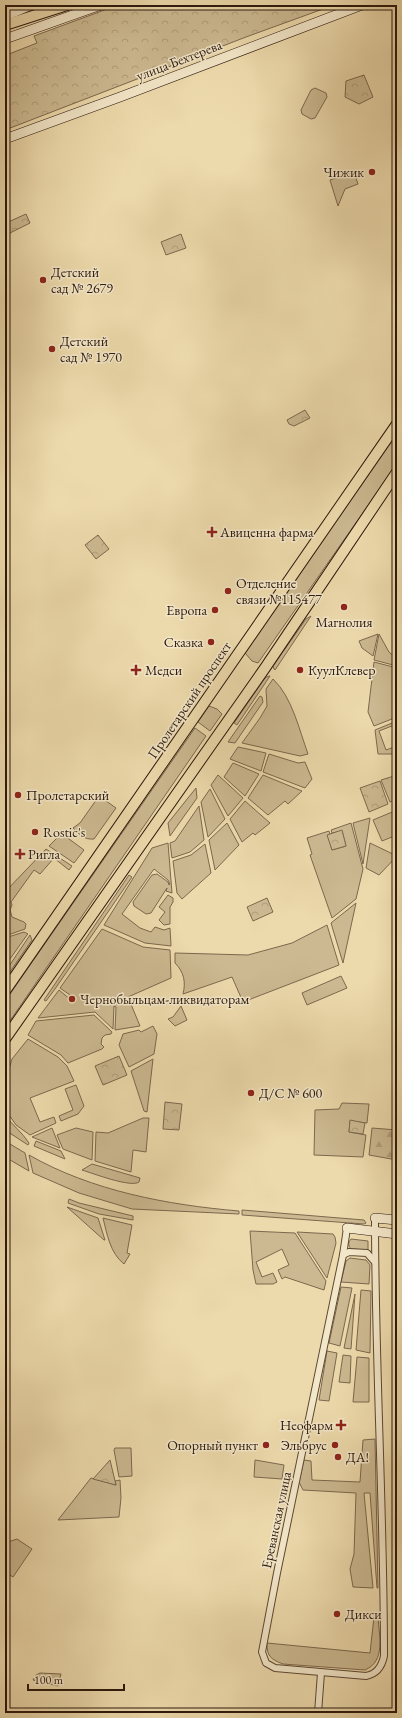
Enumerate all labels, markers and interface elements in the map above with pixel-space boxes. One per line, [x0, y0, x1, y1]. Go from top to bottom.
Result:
street label: улица Бехтерева [134, 35, 225, 85]
place label: Чижик [323, 163, 364, 181]
marker: Чижик [367, 167, 377, 177]
place label: Детский сад № 2679 [51, 263, 113, 297]
marker: Детский сад № 2679 [38, 275, 48, 285]
place label: Детский сад № 1970 [60, 332, 122, 366]
marker: Детский сад № 1970 [47, 344, 57, 354]
place label: Авиценна фарма [219, 523, 314, 541]
marker: Авиценна фарма [207, 527, 217, 537]
place label: Отделение связи №115477 [236, 574, 322, 608]
marker: Отделение связи №115477 [223, 586, 233, 596]
place label: Европа [166, 601, 207, 619]
marker: Магнолия [339, 602, 349, 612]
marker: Европа [210, 605, 220, 615]
place label: Магнолия [315, 613, 373, 631]
place label: Сказка [164, 633, 203, 651]
marker: Сказка [206, 637, 216, 647]
street label: Пролетарский проспект [143, 638, 235, 762]
place label: Медси [145, 661, 183, 679]
place label: КуулКлевер [308, 661, 375, 679]
marker: Медси [130, 664, 142, 676]
marker: КуулКлевер [295, 665, 305, 675]
place label: Пролетарский [26, 786, 110, 804]
marker: Пролетарский [13, 790, 23, 800]
place label: Rostic's [43, 823, 86, 841]
marker: Rostic's [30, 827, 40, 837]
place label: Ригла [28, 845, 61, 863]
marker: Ригла [15, 849, 25, 859]
place label: Чернобыльцам-ликвидаторам [80, 990, 250, 1008]
marker: Чернобыльцам-ликвидаторам [67, 994, 77, 1004]
place label: Д/C № 600 [259, 1084, 323, 1102]
marker: Д/C № 600 [246, 1088, 256, 1098]
place label: Неофарм [280, 1416, 333, 1434]
marker: Неофарм [336, 1420, 346, 1430]
place label: Опорный пункт [167, 1436, 258, 1454]
place label: Эльбрус [281, 1436, 327, 1454]
marker: Опорный пункт [261, 1440, 271, 1450]
marker: Эльбрус [330, 1440, 340, 1450]
place label: ДА! [346, 1448, 369, 1466]
marker: ДА! [333, 1452, 343, 1462]
street label: Ереванская улица [257, 1469, 295, 1570]
place label: Дикси [345, 1605, 382, 1623]
marker: Дикси [332, 1609, 342, 1619]
scale bar [28, 1666, 124, 1692]
text: 100 m [34, 1672, 64, 1688]

